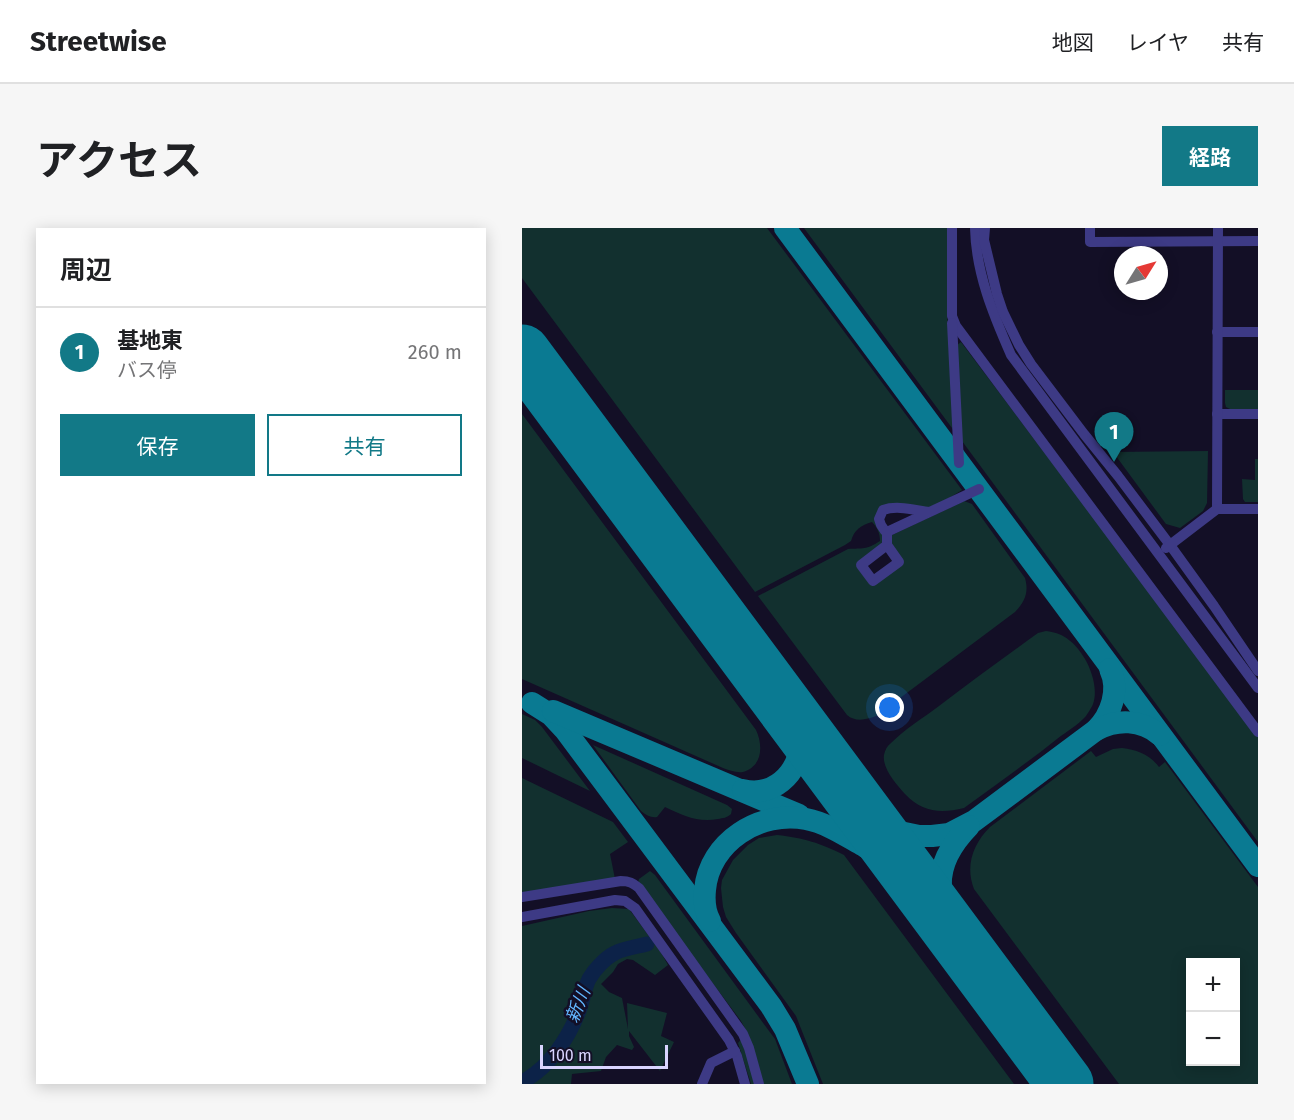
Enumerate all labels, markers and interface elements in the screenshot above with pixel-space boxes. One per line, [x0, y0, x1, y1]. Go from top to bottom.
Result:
text: Streetwise [30, 25, 167, 58]
text: 地図 [1052, 30, 1094, 56]
text: レイヤ [1127, 30, 1189, 56]
text: 共有 [1222, 30, 1264, 56]
button: 経路 [1162, 126, 1258, 186]
text: アクセス [36, 136, 202, 186]
north arrow [1114, 246, 1168, 300]
text: 周辺 [60, 255, 112, 286]
text: 基地東 [117, 327, 183, 354]
text: 1 [75, 340, 84, 364]
text: 260 m [408, 340, 462, 364]
text: バス停 [117, 358, 177, 382]
pin: 1 [1094, 412, 1134, 462]
button: 保存 [60, 414, 255, 476]
button: 共有 [267, 414, 462, 476]
your location [875, 693, 904, 722]
map controls [1186, 958, 1240, 1066]
button: + [1186, 958, 1240, 1012]
water label: 新川 [561, 982, 596, 1026]
button: − [1186, 1012, 1240, 1066]
scale bar [540, 1042, 668, 1070]
text: 100 m [549, 1046, 592, 1065]

